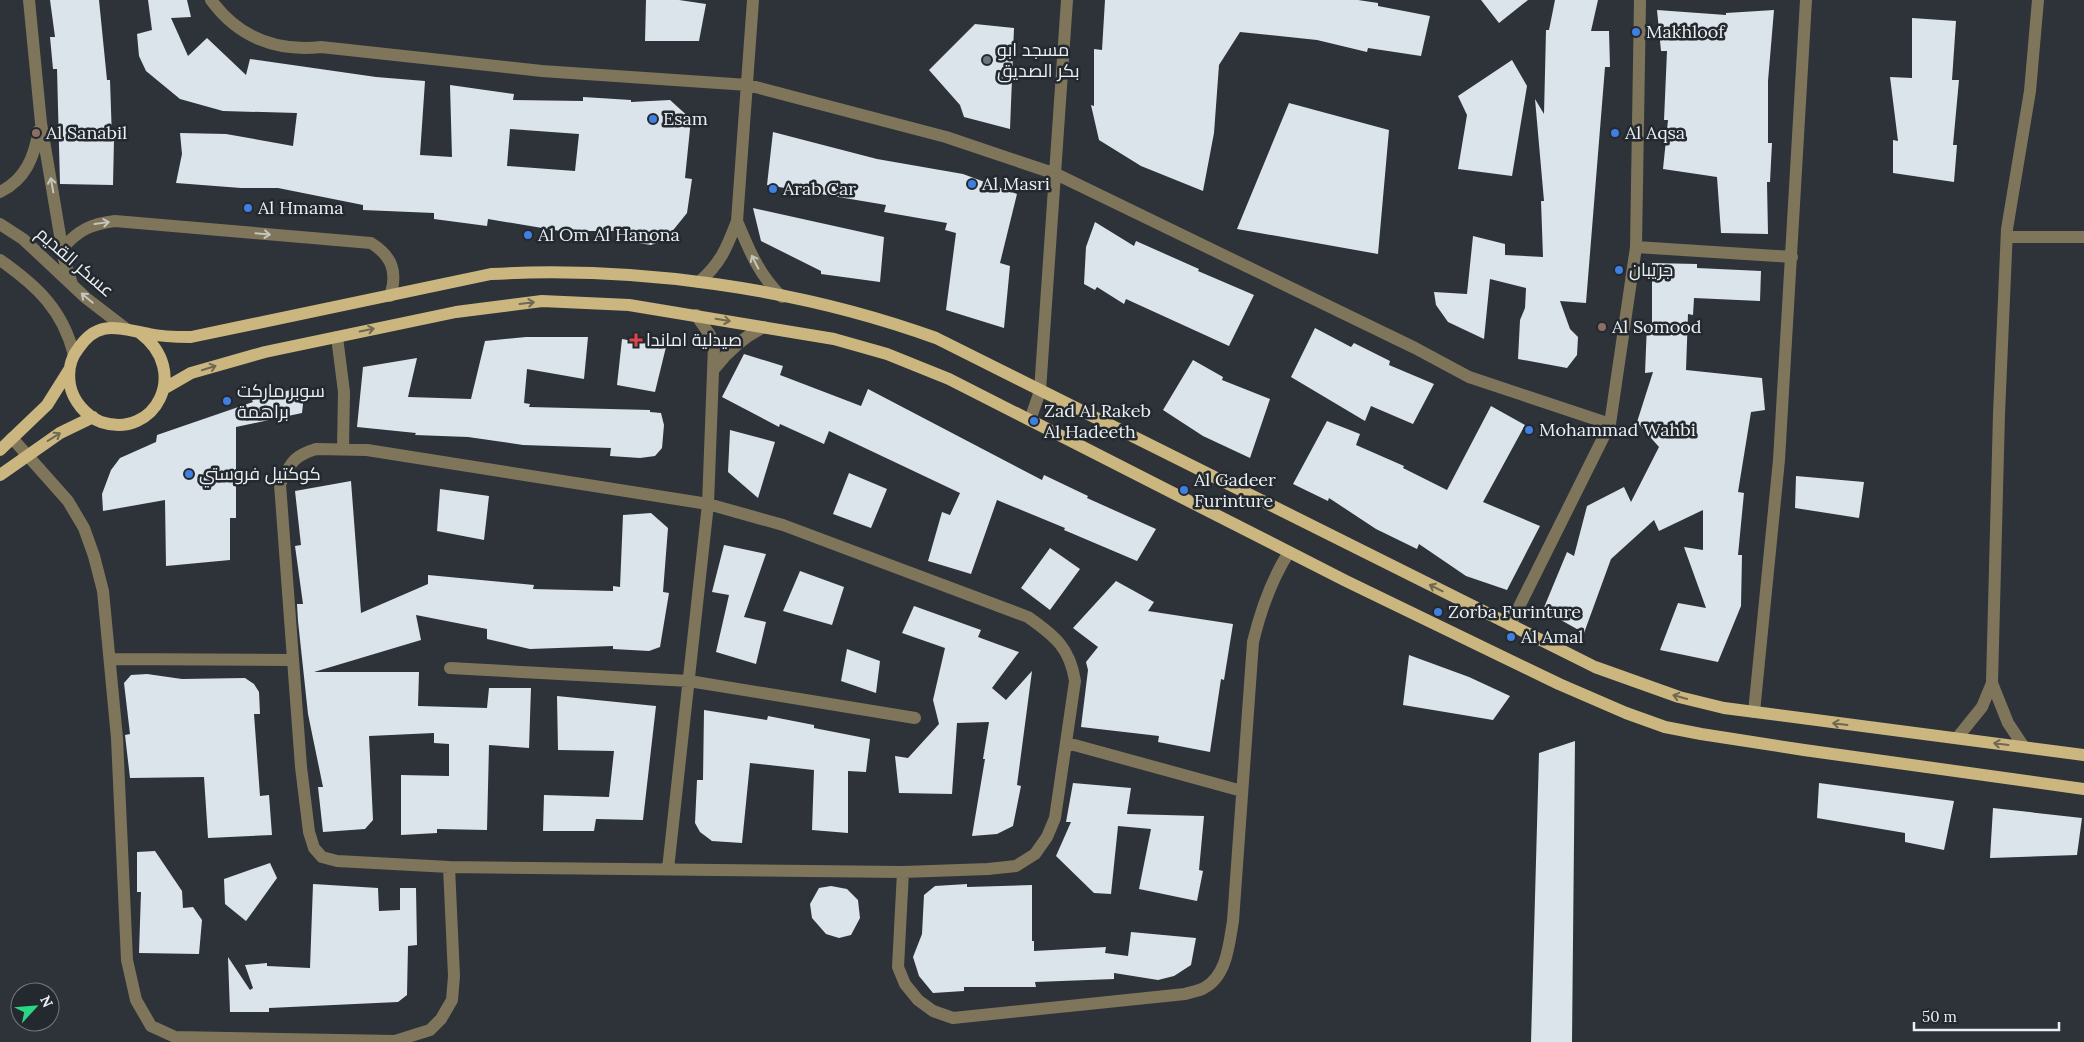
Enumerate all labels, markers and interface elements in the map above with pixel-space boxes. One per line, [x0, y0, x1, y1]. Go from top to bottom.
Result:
place label: Makhloof [1646, 20, 1726, 43]
marker: Makhloof [1630, 26, 1642, 38]
place label: مسجد ابو بكر الصديق [997, 38, 1079, 83]
marker: مسجد ابو بكر الصديق [981, 54, 993, 66]
place label: Esam [663, 107, 708, 130]
marker: Esam [647, 113, 659, 125]
place label: Al Sanabil [45, 121, 127, 144]
place label: Al Aqsa [1624, 121, 1685, 144]
marker: Al Sanabil [30, 127, 42, 139]
marker: Al Aqsa [1609, 127, 1621, 139]
place label: Al Masri [981, 172, 1050, 195]
place label: Arab Car [782, 177, 856, 200]
one-way arrow [46, 178, 56, 194]
marker: Al Masri [966, 178, 978, 190]
marker: Arab Car [767, 183, 779, 195]
place label: Al Hmama [257, 196, 344, 219]
marker: Al Hmama [242, 202, 254, 214]
one-way arrow [93, 218, 109, 228]
street label: عسكر القديم [31, 222, 119, 302]
place label: Al Om Al Hanona [537, 223, 680, 246]
one-way arrow [255, 229, 271, 239]
marker: Al Om Al Hanona [522, 229, 534, 241]
one-way arrow [750, 255, 759, 270]
place label: جريبان [1629, 258, 1673, 281]
marker: جريبان [1613, 264, 1625, 276]
one-way arrow [80, 292, 93, 304]
one-way arrow [519, 298, 535, 308]
one-way arrow [715, 315, 731, 325]
place label: Al Somood [1611, 315, 1702, 338]
marker: Al Somood [1596, 321, 1608, 333]
one-way arrow [359, 325, 375, 335]
place label: صيدلية اماندا [646, 328, 742, 351]
marker: صيدلية اماندا [630, 334, 642, 346]
one-way arrow [201, 362, 217, 372]
place label: سوبر ماركت براهمة [237, 379, 325, 423]
marker: سوبر ماركت براهمة [221, 395, 233, 407]
place label: Zad Al Rakeb Al Hadeeth [1043, 399, 1151, 443]
marker: Zad Al Rakeb Al Hadeeth [1028, 415, 1040, 427]
place label: Mohammad Wahbi [1539, 418, 1696, 441]
marker: Mohammad Wahbi [1523, 424, 1535, 436]
one-way arrow [47, 432, 61, 442]
place label: كوكتيل فروستي [199, 462, 321, 488]
marker: كوكتيل فروستي [183, 468, 195, 480]
place label: Al Gadeer Furinture [1193, 468, 1276, 512]
marker: Al Gadeer Furinture [1178, 484, 1190, 496]
one-way arrow [1429, 583, 1444, 592]
place label: Zorba Furinture [1448, 600, 1581, 623]
marker: Zorba Furinture [1432, 606, 1444, 618]
place label: Al Amal [1520, 625, 1584, 648]
marker: Al Amal [1505, 631, 1517, 643]
one-way arrow [1672, 692, 1688, 701]
one-way arrow [1832, 719, 1848, 729]
one-way arrow [1993, 739, 2009, 749]
north arrow [10, 982, 60, 1032]
text: N [36, 992, 57, 1010]
scale bar [1914, 1000, 2059, 1032]
text: 50 m [1922, 1007, 1957, 1026]

